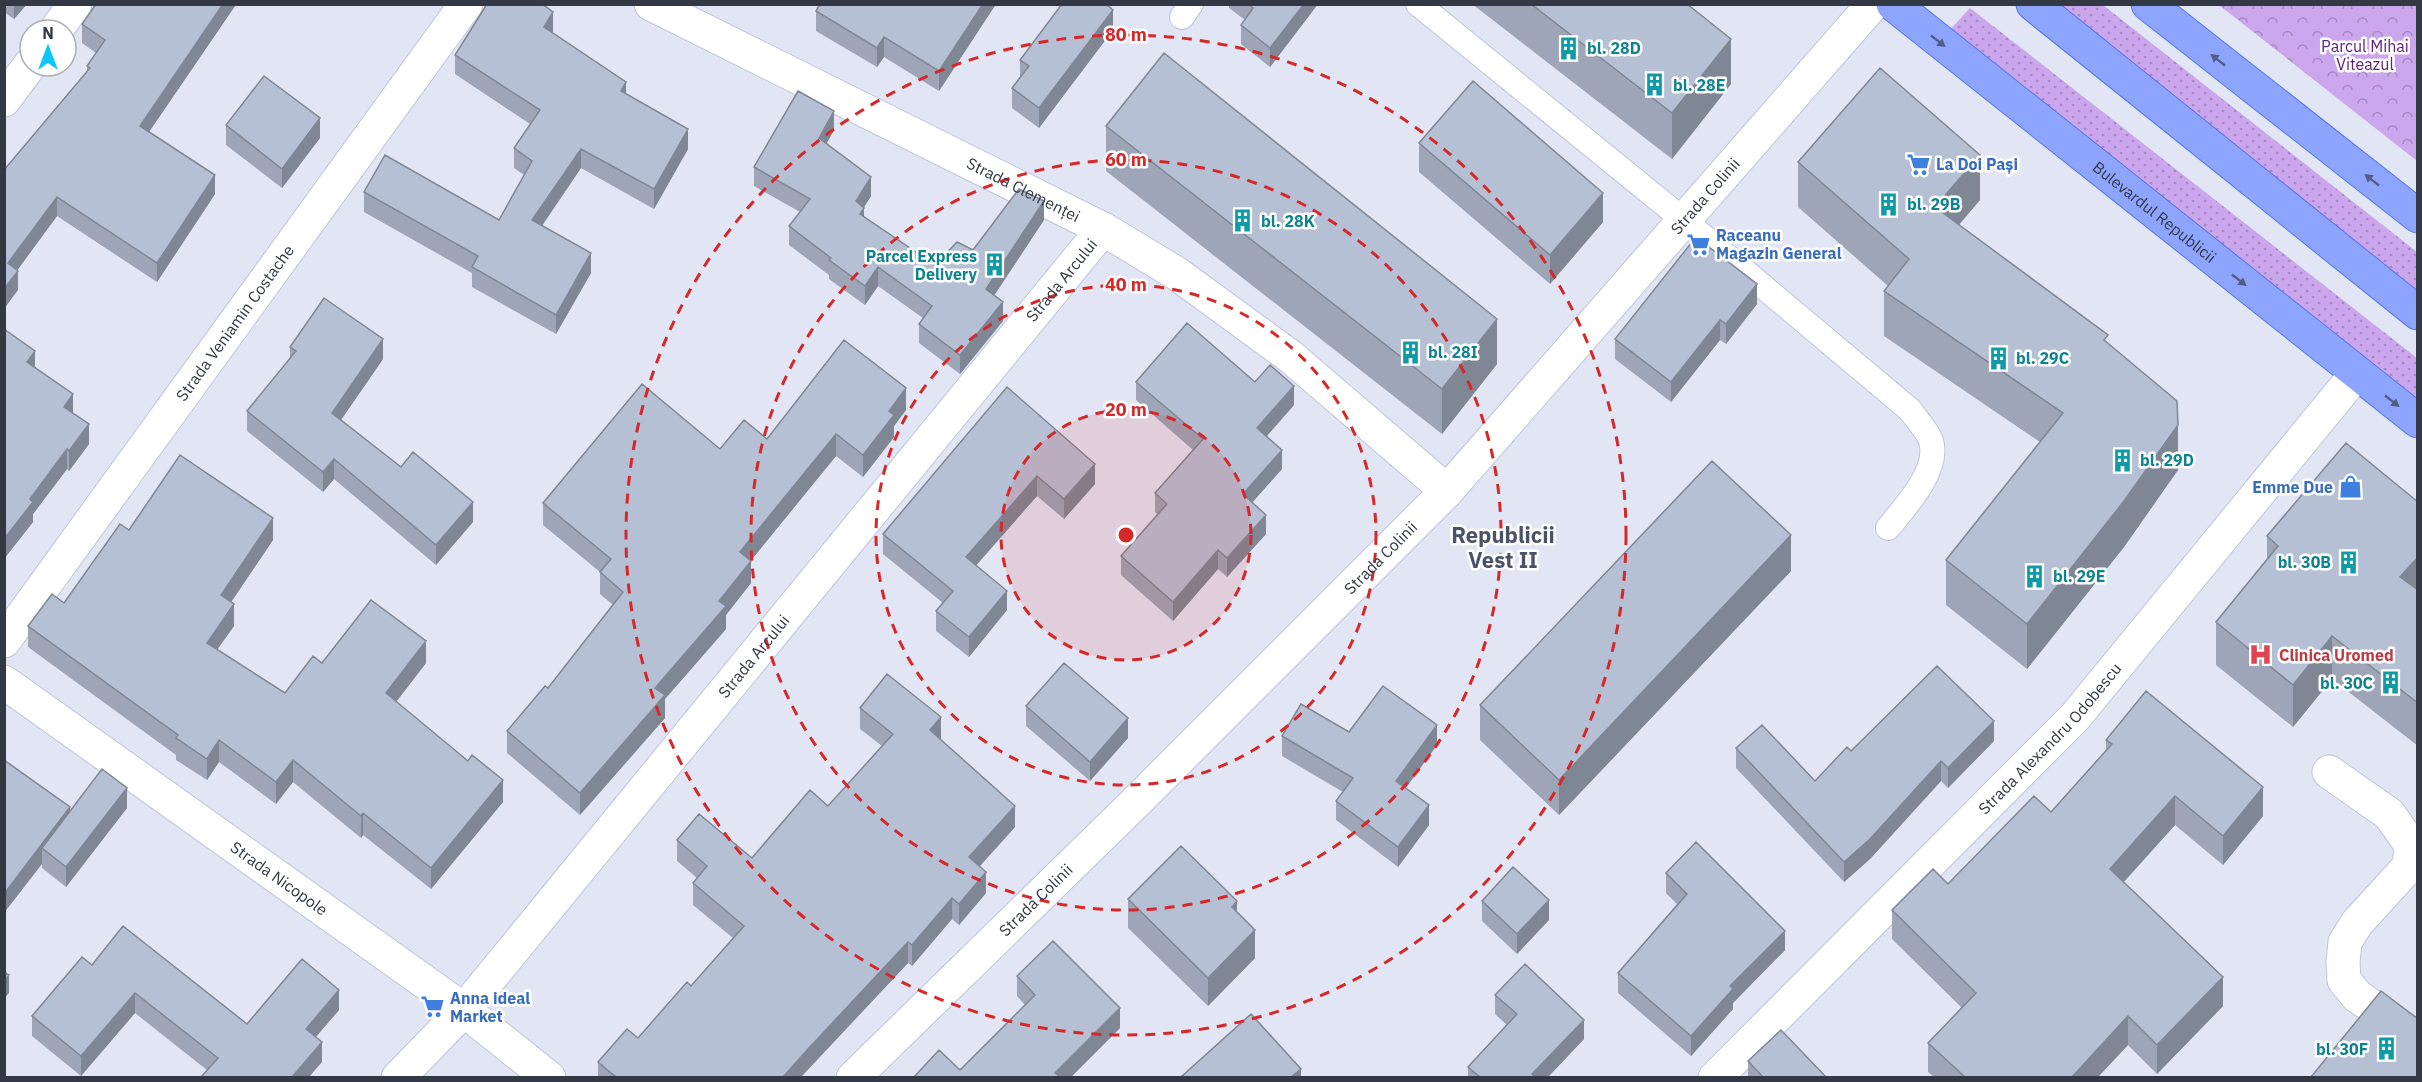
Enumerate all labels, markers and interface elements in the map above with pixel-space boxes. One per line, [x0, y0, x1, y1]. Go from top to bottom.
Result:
north arrow [18, 18, 78, 78]
text: N [42, 23, 54, 43]
text: 80 m [1105, 23, 1147, 46]
building icon: bl. 28D [1556, 35, 1582, 61]
one-way arrow [1931, 35, 1946, 47]
park label: Parcul Mihai Viteazul [2321, 36, 2409, 74]
place label: bl. 28D [1587, 38, 1641, 58]
one-way arrow [2211, 54, 2226, 66]
building icon: bl. 28E [1642, 72, 1668, 98]
place label: bl. 28E [1673, 75, 1725, 95]
text: 60 m [1105, 148, 1147, 171]
supermarket icon: La Doi Pași [1905, 151, 1931, 177]
street label: Strada Clemenței [963, 153, 1083, 226]
street label: Strada Colinii [1666, 154, 1744, 238]
place label: La Doi Pași [1936, 154, 2018, 174]
street label: Bulevardul Republicii [2089, 157, 2220, 267]
one-way arrow [2364, 175, 2379, 187]
building icon: bl. 29B [1876, 191, 1902, 217]
place label: bl. 29B [1907, 194, 1961, 214]
building icon: bl. 28K [1230, 208, 1256, 234]
place label: bl. 28K [1261, 211, 1315, 231]
place label: Raceanu Magazin General [1716, 225, 1842, 263]
supermarket icon: Raceanu Magazin General [1685, 231, 1711, 257]
street label: Strada Arcului [1021, 234, 1101, 326]
street label: Strada Veniamin Costache [171, 241, 298, 405]
place label: Parcel Express Delivery [866, 246, 977, 284]
building icon: Parcel Express Delivery [982, 252, 1008, 278]
text: 40 m [1105, 273, 1147, 296]
one-way arrow [2231, 274, 2247, 287]
building icon: bl. 28I [1397, 339, 1423, 365]
place label: bl. 28I [1428, 342, 1478, 362]
building icon: bl. 29C [1985, 345, 2011, 371]
place label: bl. 29C [2016, 348, 2069, 368]
one-way arrow [2384, 395, 2400, 407]
text: 20 m [1105, 398, 1147, 421]
building icon: bl. 29D [2109, 447, 2135, 473]
place label: bl. 29D [2140, 450, 2194, 470]
shop icon: Emme Due [2338, 474, 2364, 500]
place label: Emme Due [2252, 477, 2333, 497]
street label: Strada Colinii [1340, 517, 1421, 598]
district label: Republicii Vest II [1451, 520, 1555, 574]
centre of rings [1116, 525, 1136, 545]
building icon: bl. 30B [2336, 549, 2362, 575]
place label: bl. 30B [2278, 552, 2331, 572]
building icon: bl. 29E [2022, 563, 2048, 589]
place label: bl. 29E [2053, 566, 2105, 586]
street label: Strada Arcului [714, 610, 793, 702]
hospital icon: Clinica Uromed [2248, 642, 2274, 668]
place label: Clinica Uromed [2279, 645, 2394, 665]
street label: Strada Alexandru Odobescu [1974, 659, 2125, 818]
building icon: bl. 30C [2378, 670, 2404, 696]
place label: bl. 30C [2320, 673, 2373, 693]
street label: Strada Nicopole [227, 837, 332, 920]
street label: Strada Colinii [994, 860, 1077, 940]
place label: Anna ideal Market [450, 988, 530, 1026]
supermarket icon: Anna ideal Market [419, 994, 445, 1020]
building icon: bl. 30F [2373, 1036, 2399, 1062]
place label: bl. 30F [2316, 1039, 2368, 1059]

